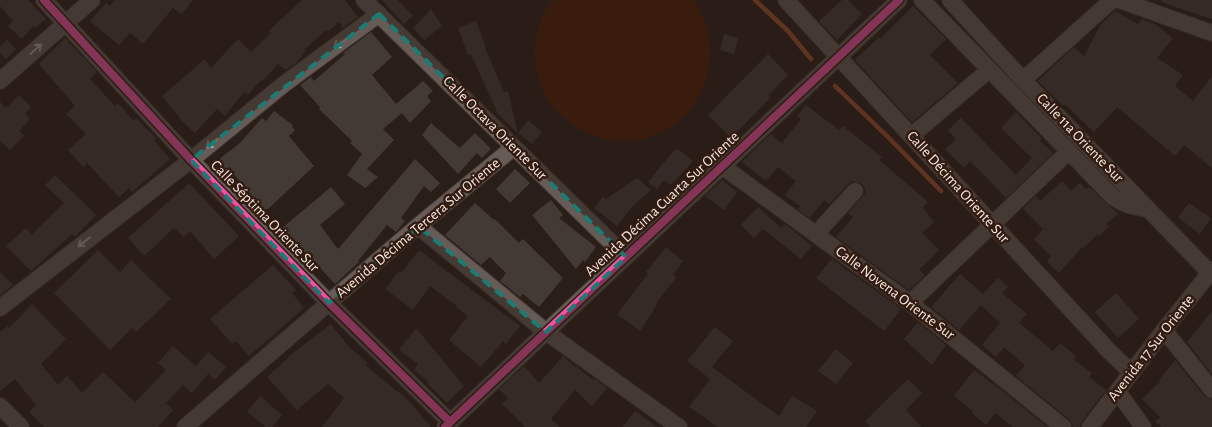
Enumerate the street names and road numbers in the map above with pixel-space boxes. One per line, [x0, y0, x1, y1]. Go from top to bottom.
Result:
street label: Calle Octava Oriente Sur [440, 73, 550, 183]
street label: Calle 11a Oriente Sur [1034, 91, 1126, 186]
street label: Calle Décima Oriente Sur [904, 128, 1012, 246]
street label: Avenida Décima Cuarta Sur Oriente [582, 129, 742, 279]
street label: Avenida Décima Tercera Sur Oriente [333, 155, 503, 301]
street label: Calle Séptima Oriente Sur [208, 157, 322, 275]
street label: Calle Novena Oriente Sur [833, 243, 957, 343]
street label: Avenida 17 Sur Oriente [1105, 292, 1197, 404]

